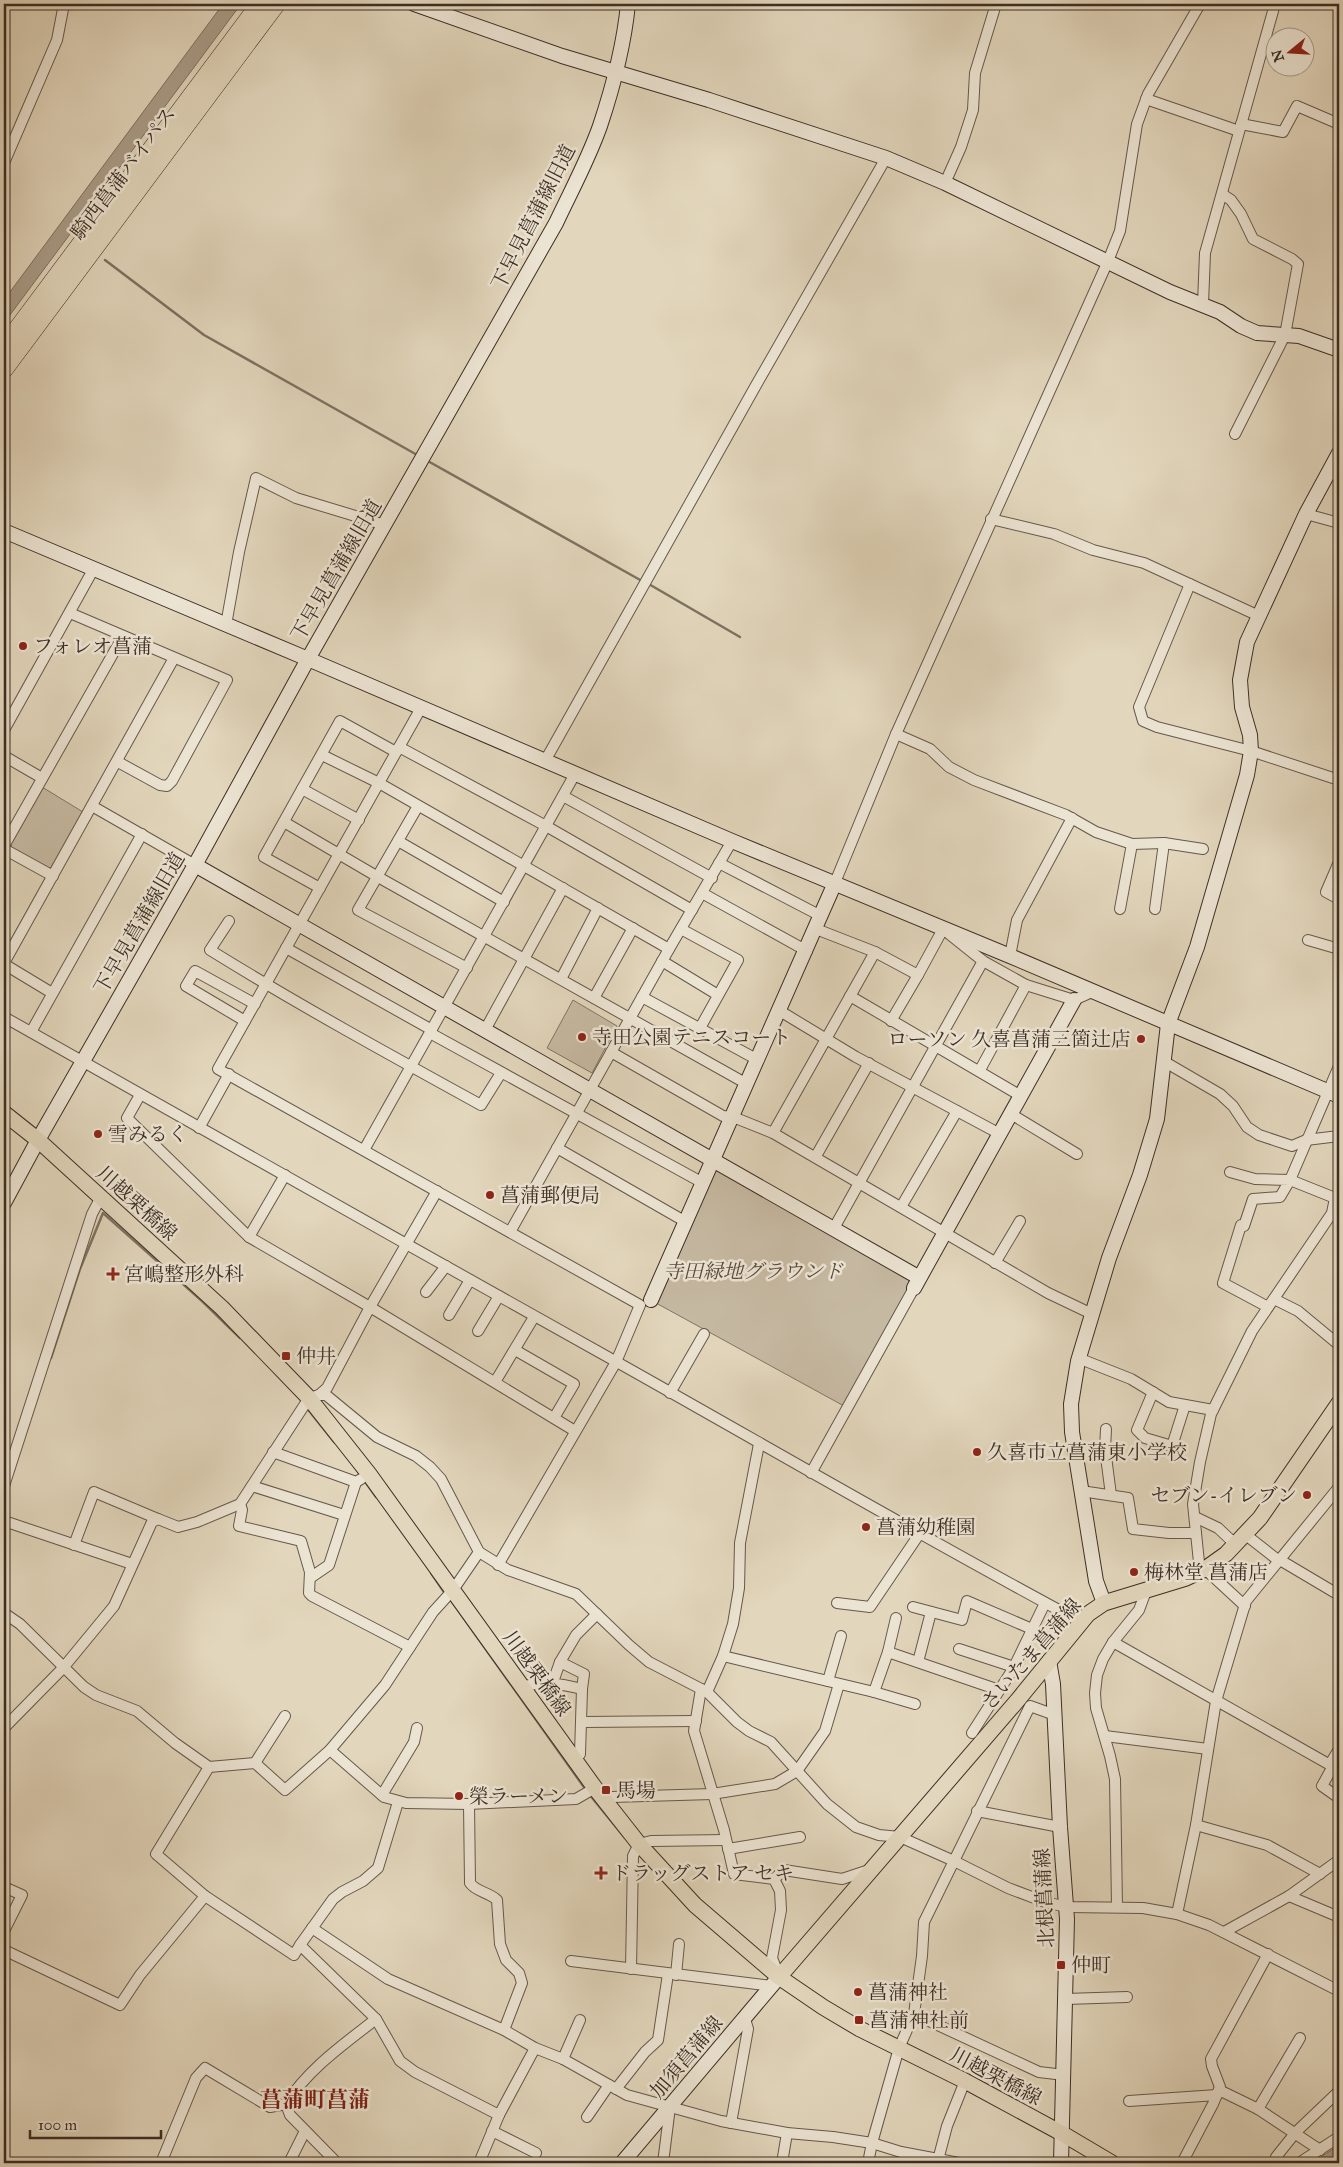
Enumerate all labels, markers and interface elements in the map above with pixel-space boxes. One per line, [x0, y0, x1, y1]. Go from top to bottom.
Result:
north arrow [1266, 28, 1316, 78]
text: N [1268, 47, 1288, 64]
street label: 騎西菖蒲バイパス [65, 102, 181, 244]
street label: 下早見菖蒲線旧道 [486, 140, 580, 294]
street label: 下早見菖蒲線旧道 [286, 495, 386, 645]
place label: フォレオ菖蒲 [33, 634, 152, 658]
marker: フォレオ菖蒲 [17, 640, 29, 652]
street label: 下早見菖蒲線旧道 [89, 848, 189, 998]
place label: 寺田公園テニスコート [592, 1025, 791, 1049]
place label: ローソン 久喜菖蒲三箇辻店 [887, 1027, 1131, 1051]
marker: 寺田公園テニスコート [576, 1031, 588, 1043]
marker: ローソン 久喜菖蒲三箇辻店 [1135, 1033, 1147, 1045]
place label: 雪みるく [108, 1122, 188, 1146]
marker: 雪みるく [92, 1128, 104, 1140]
street label: 川越栗橋線 [92, 1161, 182, 1245]
place label: 菖蒲郵便局 [500, 1183, 600, 1207]
marker: 菖蒲郵便局 [484, 1189, 496, 1201]
park label: 寺田緑地グラウンド [663, 1259, 844, 1283]
place label: 宮嶋整形外科 [124, 1262, 244, 1286]
marker: 宮嶋整形外科 [106, 1267, 120, 1281]
place label: 仲井 [296, 1344, 336, 1368]
marker: 仲井 [280, 1350, 292, 1362]
place label: 久喜市立菖蒲東小学校 [987, 1440, 1187, 1464]
marker: 久喜市立菖蒲東小学校 [971, 1446, 983, 1458]
place label: セブン-イレブン [1150, 1483, 1297, 1507]
marker: セブン-イレブン [1301, 1489, 1313, 1501]
place label: 菖蒲幼稚園 [876, 1515, 976, 1539]
marker: 菖蒲幼稚園 [860, 1521, 872, 1533]
place label: 梅林堂 菖蒲店 [1144, 1560, 1268, 1584]
marker: 梅林堂 菖蒲店 [1128, 1566, 1140, 1578]
street label: さいたま菖蒲線 [976, 1593, 1086, 1715]
street label: 川越栗橋線 [498, 1625, 576, 1721]
place label: 馬場 [616, 1778, 656, 1802]
place label: 榮ラーメン [469, 1784, 568, 1808]
marker: 馬場 [600, 1784, 612, 1796]
marker: 榮ラーメン [453, 1790, 465, 1802]
street label: 北根菖蒲線 [1029, 1847, 1059, 1949]
place label: ドラッグストア セキ [611, 1861, 794, 1885]
marker: ドラッグストア セキ [595, 1867, 607, 1879]
place label: 仲町 [1071, 1953, 1111, 1977]
marker: 仲町 [1055, 1959, 1067, 1971]
place label: 菖蒲神社 [868, 1980, 948, 2004]
marker: 菖蒲神社 [852, 1986, 864, 1998]
place label: 菖蒲神社前 [869, 2008, 969, 2032]
street label: 加須菖蒲線 [645, 2011, 727, 2103]
marker: 菖蒲神社前 [853, 2014, 865, 2026]
street label: 川越栗橋線 [946, 2042, 1046, 2110]
district label: 菖蒲町菖蒲 [260, 2086, 370, 2113]
scale bar [30, 2107, 161, 2139]
text: 100 m [38, 2116, 78, 2134]

